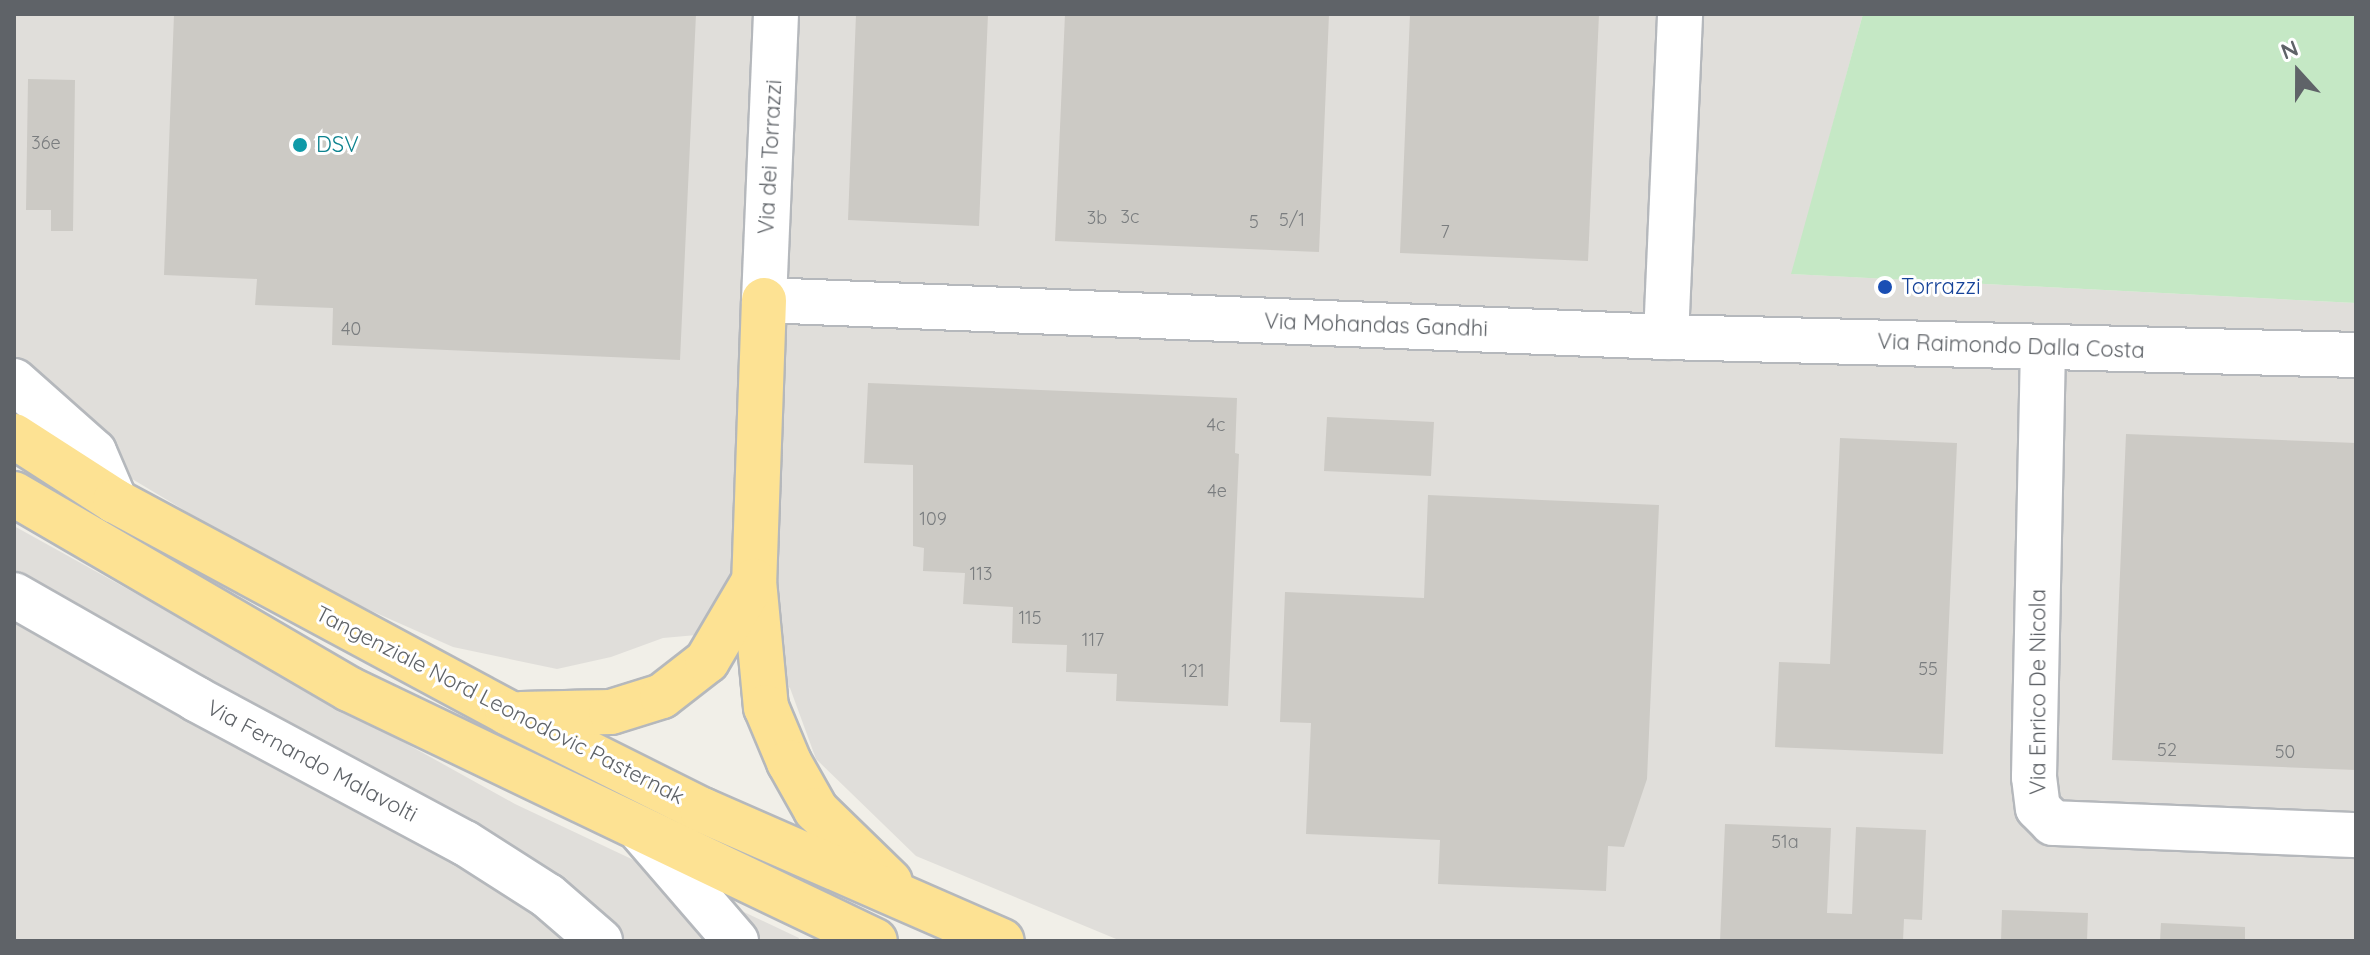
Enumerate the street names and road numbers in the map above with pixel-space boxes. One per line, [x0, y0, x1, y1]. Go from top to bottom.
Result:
street label: Via dei Torrazzi [753, 79, 787, 235]
street label: Via Mohandas Gandhi [1264, 308, 1488, 342]
street label: Via Raimondo Dalla Costa [1877, 328, 2145, 364]
street label: Via Enrico De Nicola [2025, 589, 2051, 795]
street label: Tangenziale Nord Leonodovic Pasternak [311, 600, 689, 810]
street label: Via Fernando Malavolti [202, 694, 422, 828]

